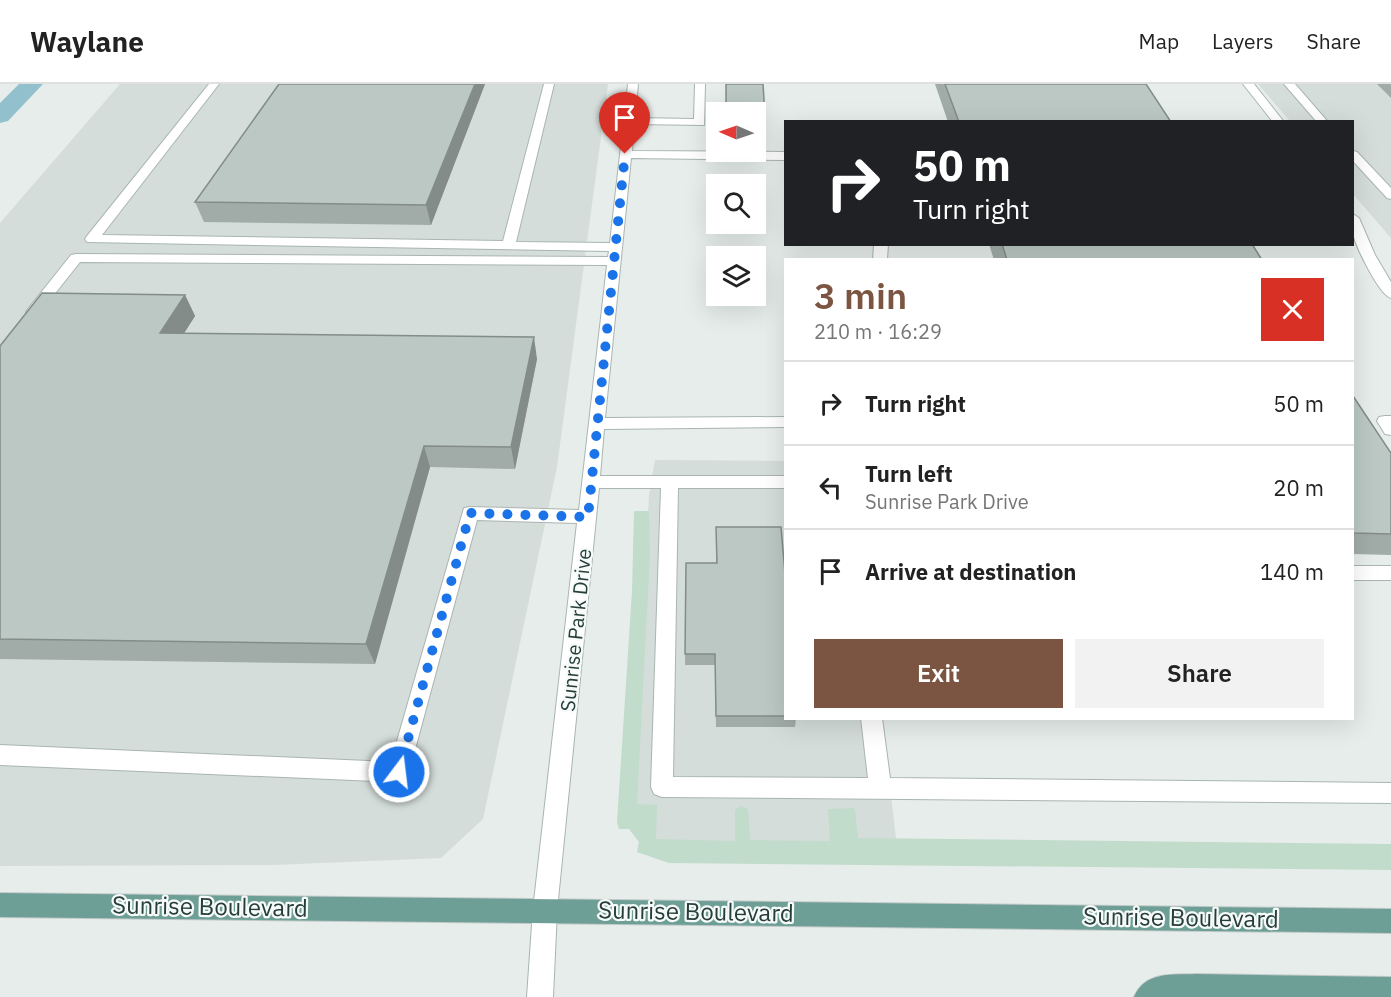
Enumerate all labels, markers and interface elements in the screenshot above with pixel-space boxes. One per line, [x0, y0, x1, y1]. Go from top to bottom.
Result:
text: Waylane [30, 23, 144, 60]
text: Map [1139, 27, 1179, 55]
text: Layers [1212, 27, 1274, 55]
text: Share [1307, 27, 1361, 55]
pin [599, 92, 650, 154]
icon: arrive [608, 101, 641, 134]
north arrow [706, 102, 766, 162]
map controls [706, 102, 766, 306]
text: 50 m [913, 138, 1011, 193]
icon: right [814, 144, 892, 222]
button: search [706, 174, 766, 234]
text: Turn right [913, 191, 1030, 226]
button: layers [706, 246, 766, 306]
text: 3 min [814, 272, 907, 319]
button: close [1261, 278, 1324, 341]
text: 210 m · 16:29 [814, 318, 942, 345]
icon: right [814, 387, 847, 420]
text: Turn right [865, 389, 966, 418]
text: 50 m [1273, 389, 1324, 418]
text: Turn left [865, 459, 953, 488]
icon: left [814, 471, 847, 504]
text: 20 m [1273, 473, 1324, 502]
text: Sunrise Park Drive [865, 488, 1029, 515]
street label: Sunrise Park Drive [554, 547, 597, 713]
icon: arrive [814, 555, 847, 588]
text: Arrive at destination [865, 557, 1076, 586]
text: 140 m [1260, 557, 1324, 586]
button: Exit [814, 639, 1063, 708]
button: Share [1075, 639, 1324, 708]
position arrow [367, 740, 431, 804]
street label: Sunrise Boulevard [112, 888, 308, 924]
street label: Sunrise Boulevard [598, 893, 794, 929]
street label: Sunrise Boulevard [1083, 899, 1279, 935]

